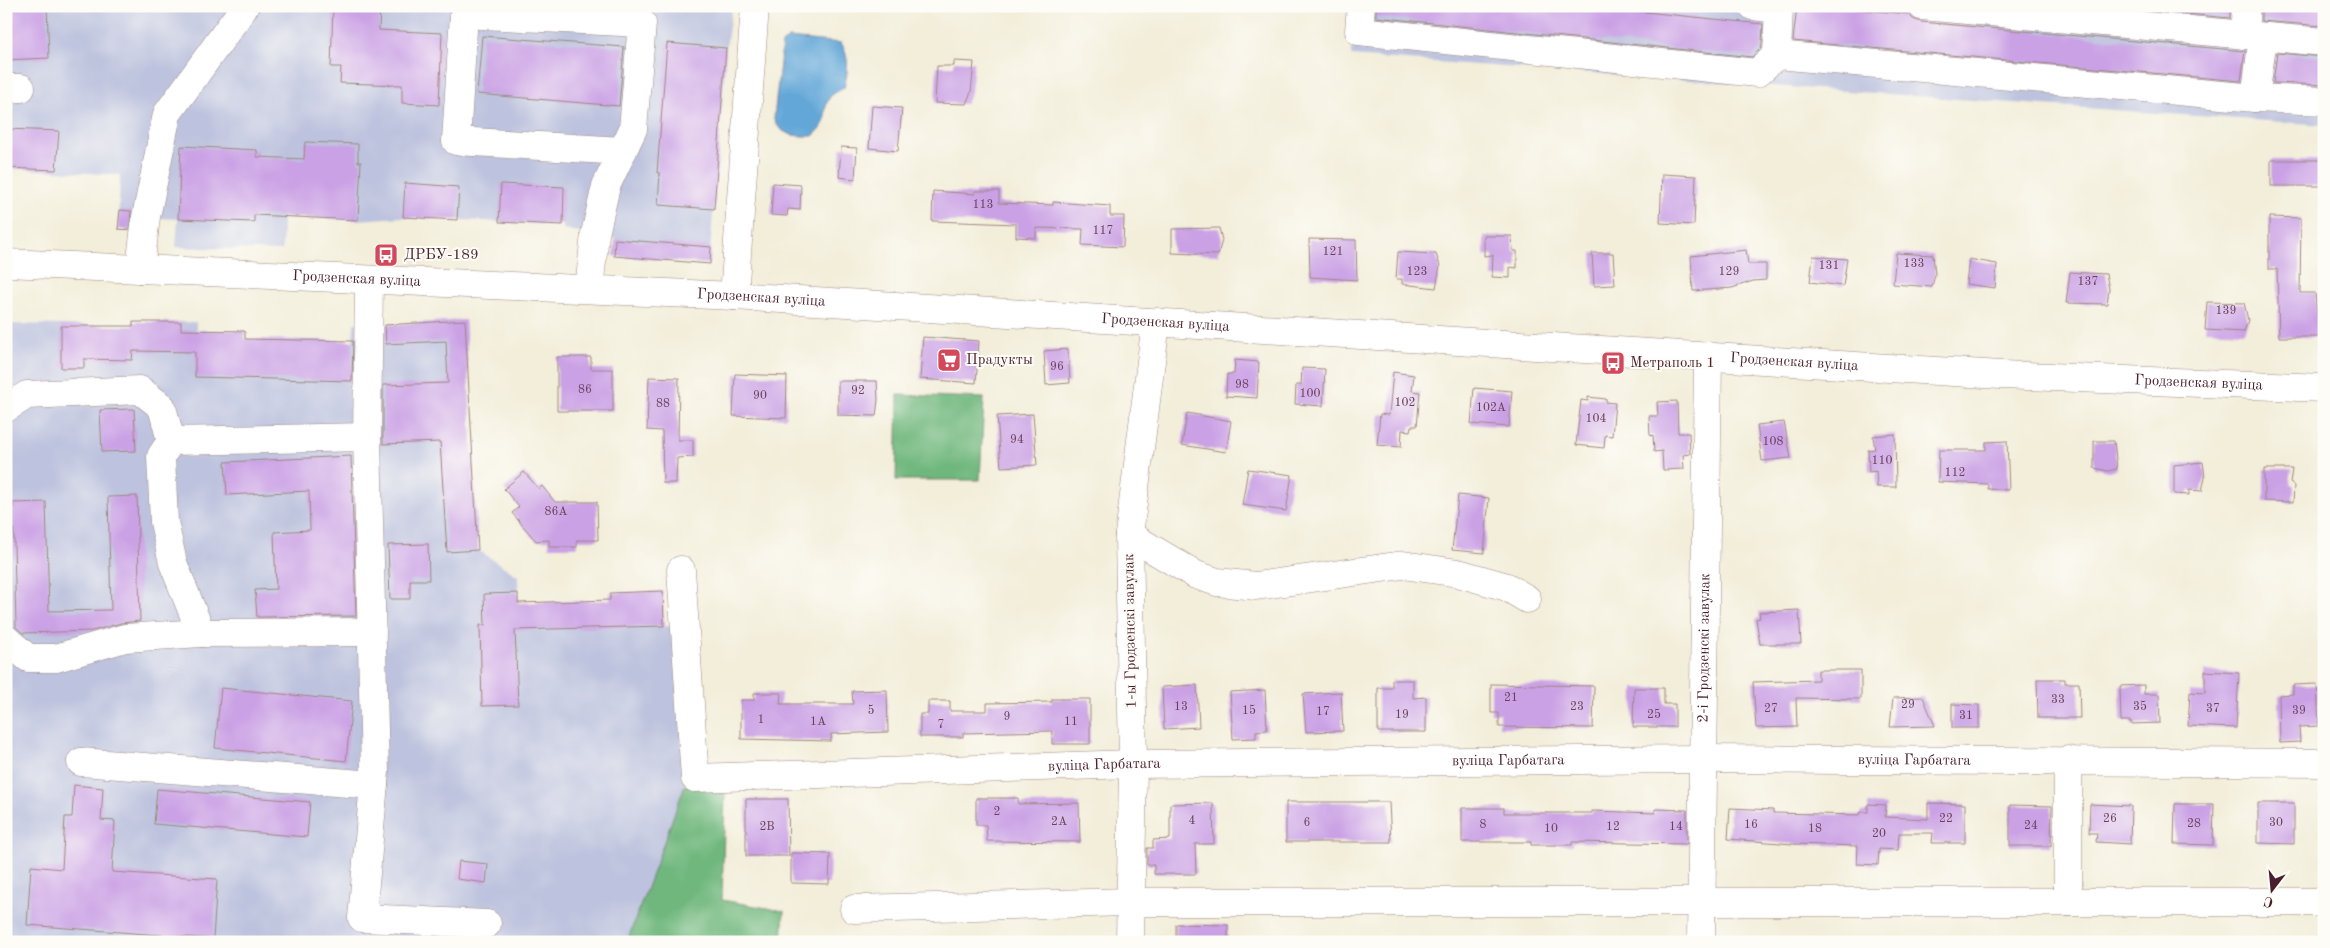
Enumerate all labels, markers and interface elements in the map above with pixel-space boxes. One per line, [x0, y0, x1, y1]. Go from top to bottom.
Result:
house number: 113 [973, 199, 993, 211]
house number: 117 [1093, 225, 1113, 237]
bus stop icon: ДРБУ-189 [373, 242, 399, 268]
house number: 121 [1323, 246, 1343, 258]
place label: ДРБУ-189 [404, 248, 479, 263]
house number: 133 [1904, 258, 1924, 270]
house number: 131 [1819, 260, 1839, 272]
house number: 123 [1407, 266, 1427, 278]
house number: 129 [1719, 266, 1739, 278]
street label: Гродзенская вуліца [292, 268, 422, 289]
house number: 137 [2078, 276, 2098, 288]
street label: Гродзенская вуліца [697, 287, 826, 309]
house number: 139 [2216, 305, 2236, 317]
street label: Гродзенская вуліца [1101, 311, 1231, 334]
supermarket icon: Прадукты [936, 347, 962, 373]
bus stop icon: Метраполь 1 [1600, 350, 1626, 376]
street label: Гродзенская вуліца [1729, 351, 1859, 374]
place label: Прадукты [966, 353, 1033, 368]
place label: Метраполь 1 [1630, 356, 1715, 371]
house number: 96 [1050, 361, 1064, 373]
street label: Гродзенская вуліца [2134, 373, 2264, 393]
house number: 98 [1235, 379, 1249, 391]
house number: 86 [578, 384, 592, 396]
house number: 92 [851, 385, 865, 397]
house number: 100 [1300, 388, 1320, 400]
house number: 90 [753, 390, 767, 402]
house number: 102 [1395, 397, 1415, 409]
house number: 88 [656, 398, 670, 410]
house number: 102А [1476, 402, 1506, 414]
house number: 104 [1586, 413, 1606, 425]
house number: 94 [1010, 434, 1024, 446]
house number: 108 [1763, 436, 1783, 448]
house number: 110 [1872, 455, 1892, 467]
house number: 112 [1945, 467, 1965, 479]
house number: 86A [544, 506, 568, 518]
street label: 1-ы Гродзенскі завулак [1122, 553, 1140, 709]
street label: 2-і Гродзенскі завулак [1696, 573, 1713, 723]
house number: 21 [1504, 692, 1518, 704]
house number: 33 [2051, 694, 2065, 706]
house number: 29 [1901, 699, 1915, 711]
house number: 35 [2133, 700, 2147, 713]
house number: 13 [1174, 701, 1188, 713]
house number: 23 [1570, 701, 1584, 713]
house number: 27 [1764, 703, 1778, 715]
house number: 37 [2206, 703, 2220, 715]
house number: 5 [868, 704, 875, 717]
house number: 15 [1242, 704, 1256, 717]
house number: 39 [2292, 705, 2306, 717]
house number: 17 [1316, 706, 1330, 718]
house number: 25 [1647, 708, 1661, 721]
house number: 19 [1395, 709, 1409, 721]
house number: 31 [1959, 710, 1973, 722]
house number: 9 [1004, 711, 1010, 723]
house number: 1 [758, 714, 764, 726]
house number: 1А [810, 716, 826, 728]
house number: 11 [1064, 716, 1078, 728]
house number: 7 [938, 719, 944, 731]
street label: вуліца Гарбатага [1452, 753, 1565, 769]
street label: вуліца Гарбатага [1858, 753, 1971, 768]
street label: вуліца Гарбатага [1048, 756, 1161, 774]
house number: 2 [994, 806, 1000, 818]
house number: 22 [1939, 813, 1953, 825]
house number: 26 [2103, 813, 2117, 825]
house number: 4 [1189, 815, 1196, 827]
house number: 2А [1051, 816, 1067, 828]
house number: 6 [1304, 817, 1311, 829]
house number: 30 [2269, 817, 2283, 829]
house number: 28 [2187, 818, 2201, 830]
house number: 8 [1480, 819, 1487, 831]
house number: 16 [1744, 819, 1758, 831]
house number: 24 [2024, 820, 2038, 832]
house number: 2В [759, 821, 775, 833]
house number: 12 [1606, 821, 1620, 833]
house number: 14 [1669, 821, 1683, 833]
house number: 10 [1544, 823, 1558, 835]
house number: 18 [1808, 823, 1822, 835]
house number: 20 [1872, 828, 1886, 840]
north arrow [2248, 866, 2298, 916]
text: С [2262, 894, 2275, 910]

